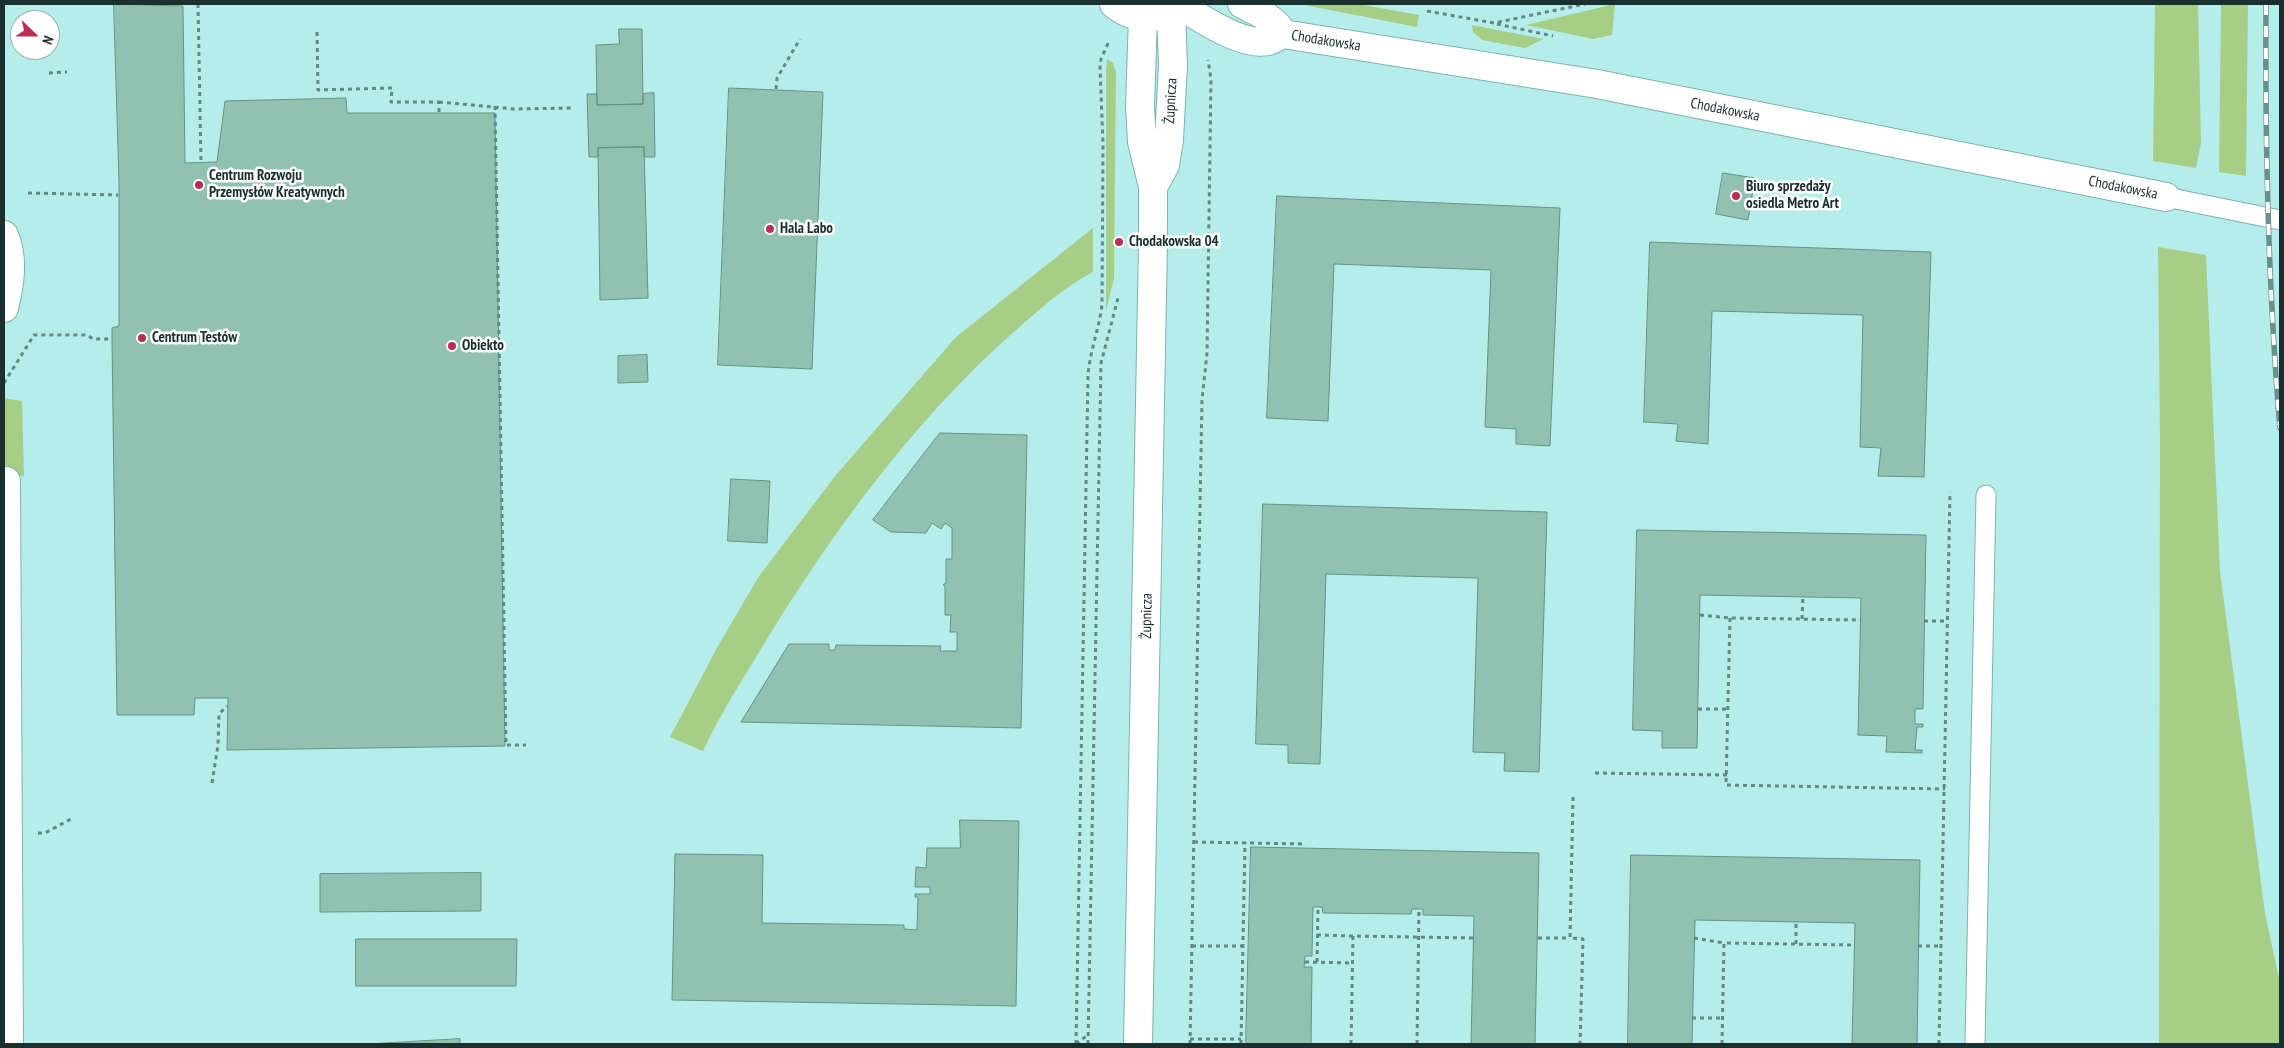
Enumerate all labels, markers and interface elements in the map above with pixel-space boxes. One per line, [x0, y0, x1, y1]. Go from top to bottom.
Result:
north arrow [10, 10, 60, 60]
street label: Chodakowska [1290, 27, 1362, 55]
text: N [38, 33, 58, 47]
street label: Żupnicza [1161, 78, 1181, 124]
street label: Chodakowska [1689, 94, 1761, 126]
place label: Centrum Rozwoju Przemysłów Kreatywnych [209, 167, 345, 202]
street label: Chodakowska [2087, 172, 2159, 204]
place label: Biuro sprzedaży osiedla Metro Art [1746, 178, 1839, 213]
marker: Centrum Rozwoju Przemysłów Kreatywnych [193, 179, 205, 191]
marker: Biuro sprzedaży osiedla Metro Art [1730, 190, 1742, 202]
place label: Hala Labo [780, 220, 833, 238]
marker: Hala Labo [764, 223, 776, 235]
place label: Chodakowska 04 [1129, 233, 1219, 251]
marker: Chodakowska 04 [1113, 236, 1125, 248]
place label: Centrum Testów [152, 329, 237, 347]
marker: Centrum Testów [136, 332, 148, 344]
place label: Obiekto [462, 337, 504, 355]
marker: Obiekto [446, 340, 458, 352]
street label: Żupnicza [1138, 593, 1156, 639]

